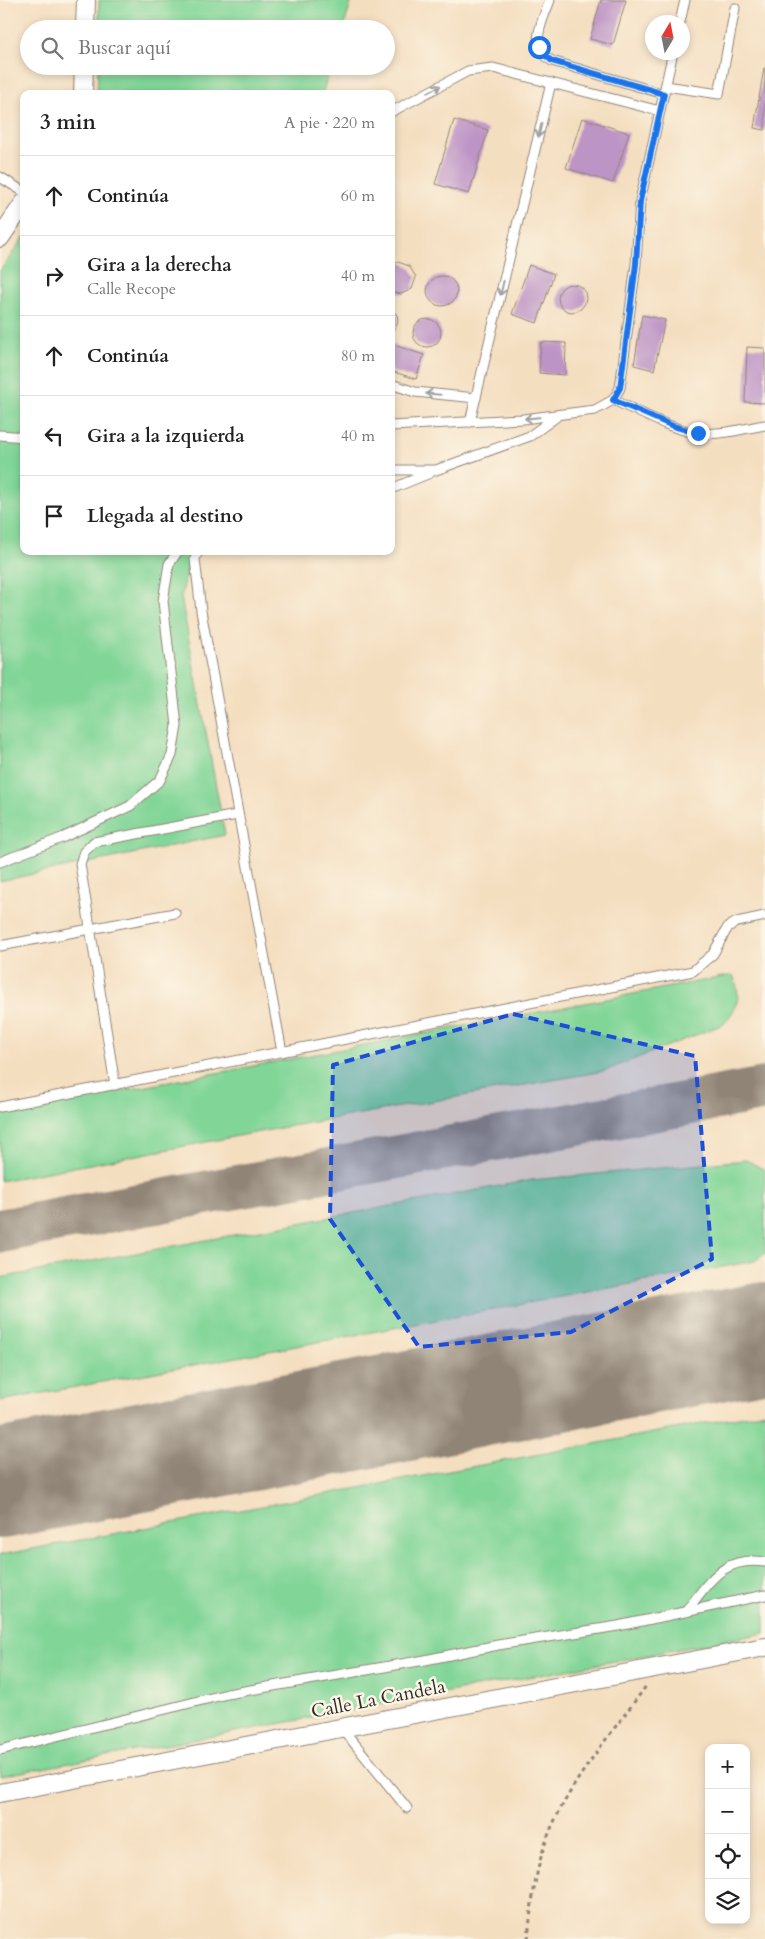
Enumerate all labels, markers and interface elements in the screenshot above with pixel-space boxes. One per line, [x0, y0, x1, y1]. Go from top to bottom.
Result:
north arrow [645, 15, 690, 60]
search box [20, 20, 395, 75]
icon: search [38, 34, 66, 62]
text: Buscar aquí [78, 35, 171, 61]
route start [528, 36, 551, 59]
one-way arrow [426, 84, 441, 93]
text: 3 min [40, 108, 96, 137]
text: A pie · 220 m [284, 112, 375, 134]
one-way arrow [535, 122, 544, 138]
icon: ahead [40, 182, 68, 210]
text: Continúa [87, 183, 169, 209]
text: 60 m [341, 185, 375, 207]
text: Gira a la derecha [87, 252, 232, 278]
icon: right [40, 262, 68, 290]
text: 40 m [341, 265, 375, 287]
text: Calle Recope [87, 278, 176, 300]
one-way arrow [497, 280, 506, 296]
icon: ahead [40, 342, 68, 370]
text: Continúa [87, 343, 169, 369]
text: 80 m [341, 345, 375, 367]
one-way arrow [425, 389, 441, 398]
one-way arrow [525, 413, 541, 423]
icon: left [40, 422, 68, 450]
route end [687, 422, 710, 445]
text: Gira a la izquierda [87, 423, 245, 449]
text: 40 m [341, 425, 375, 447]
icon: arrive [40, 502, 68, 530]
text: Llegada al destino [87, 503, 243, 529]
street label: Calle La Candela [309, 1673, 448, 1725]
map controls [705, 1744, 750, 1924]
button: + [705, 1744, 750, 1789]
button: − [705, 1789, 750, 1834]
button: locate [705, 1834, 750, 1879]
button: layers [705, 1879, 750, 1924]

